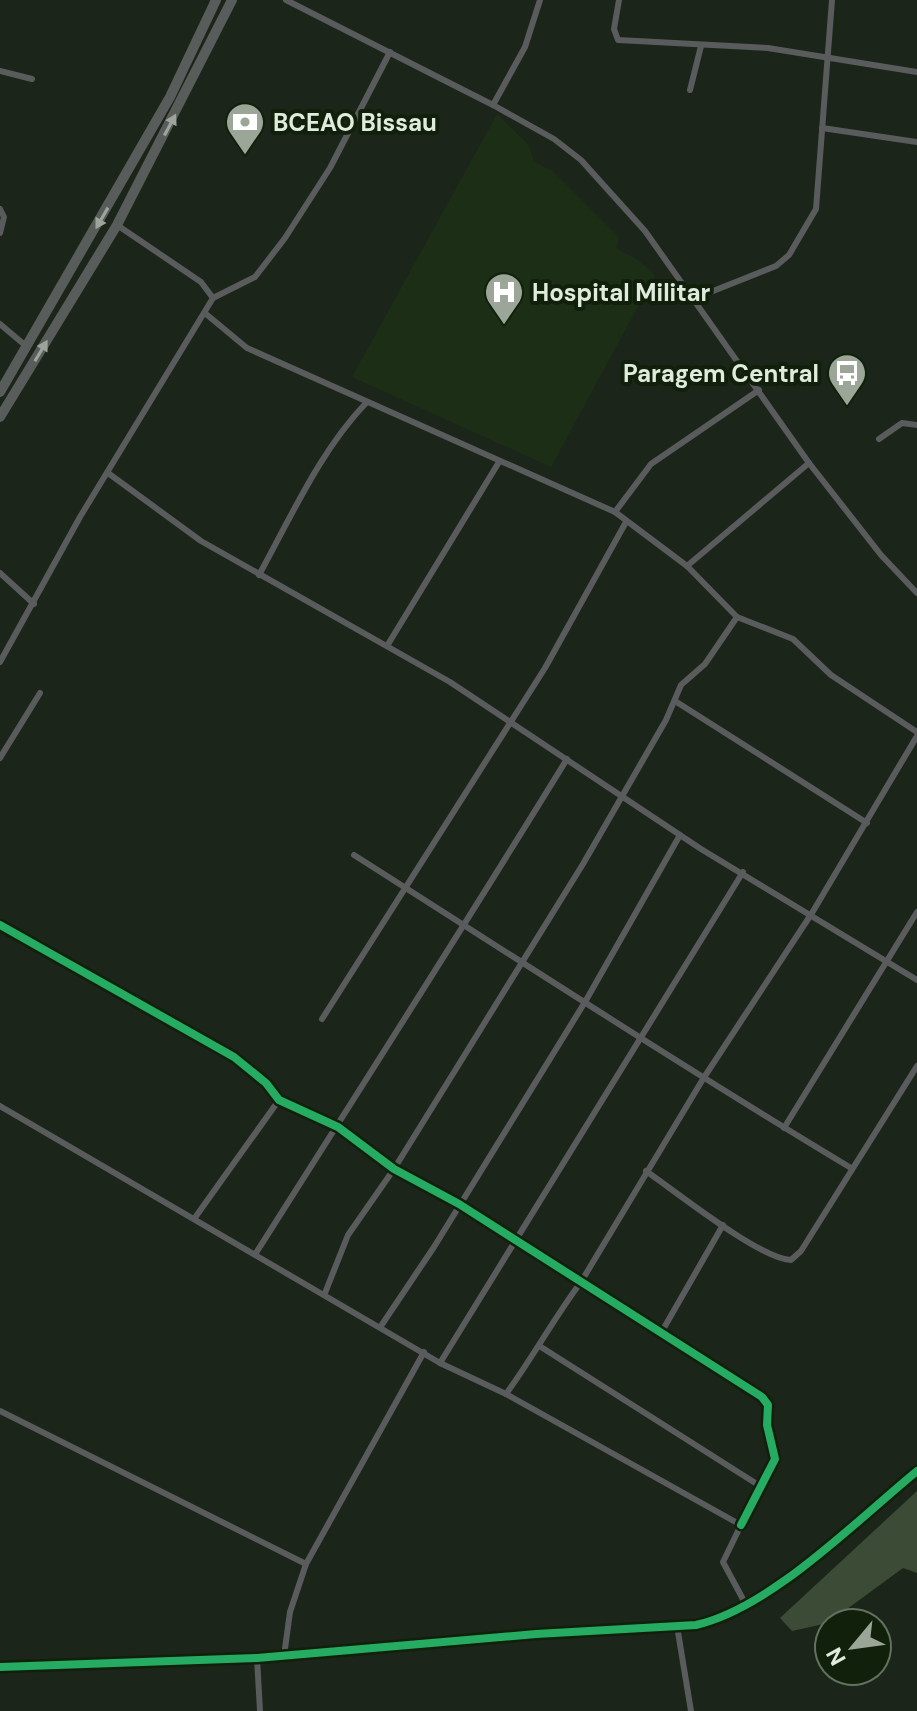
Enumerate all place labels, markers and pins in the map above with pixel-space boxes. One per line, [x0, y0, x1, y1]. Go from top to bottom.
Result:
bank icon: BCEAO Bissau [224, 101, 266, 156]
place label: BCEAO Bissau [273, 107, 437, 138]
hospital icon: Hospital Militar [483, 271, 525, 326]
place label: Hospital Militar [532, 277, 711, 308]
bus stop icon: Paragem Central [826, 352, 868, 407]
place label: Paragem Central [623, 358, 819, 389]

